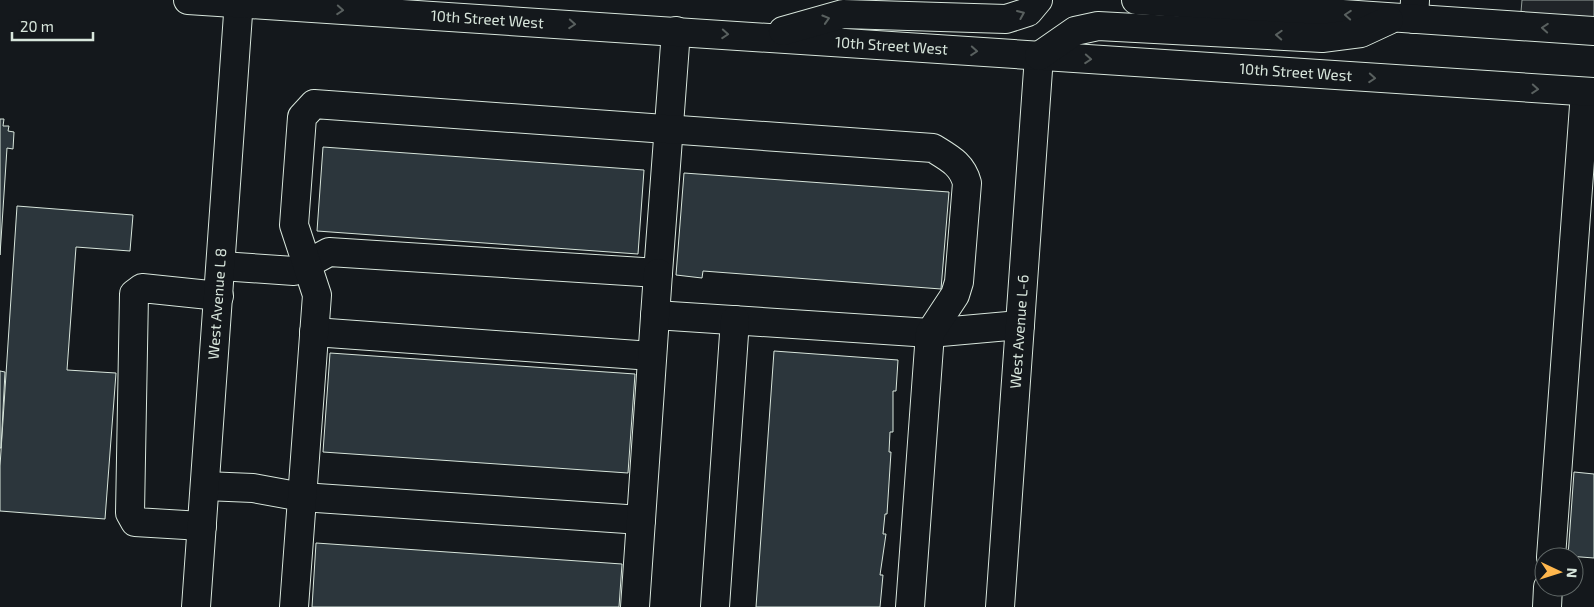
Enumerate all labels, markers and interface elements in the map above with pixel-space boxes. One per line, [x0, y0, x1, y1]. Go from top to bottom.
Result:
one-way arrow [336, 5, 344, 16]
street label: 10th Street West [430, 6, 545, 31]
one-way arrow [1016, 9, 1025, 20]
one-way arrow [1344, 9, 1352, 20]
scale bar [12, 10, 94, 42]
one-way arrow [821, 15, 830, 25]
text: 20 m [20, 17, 54, 35]
one-way arrow [568, 19, 576, 30]
one-way arrow [1541, 23, 1549, 34]
one-way arrow [721, 29, 729, 40]
one-way arrow [1275, 30, 1283, 41]
street label: 10th Street West [835, 32, 949, 58]
one-way arrow [970, 46, 978, 57]
one-way arrow [1084, 53, 1092, 64]
street label: 10th Street West [1239, 59, 1353, 84]
one-way arrow [1369, 72, 1377, 83]
one-way arrow [1531, 83, 1539, 94]
street label: West Avenue L 8 [204, 247, 229, 360]
street label: West Avenue L-6 [1005, 274, 1032, 389]
north arrow [1534, 547, 1584, 597]
text: N [1564, 567, 1581, 579]

